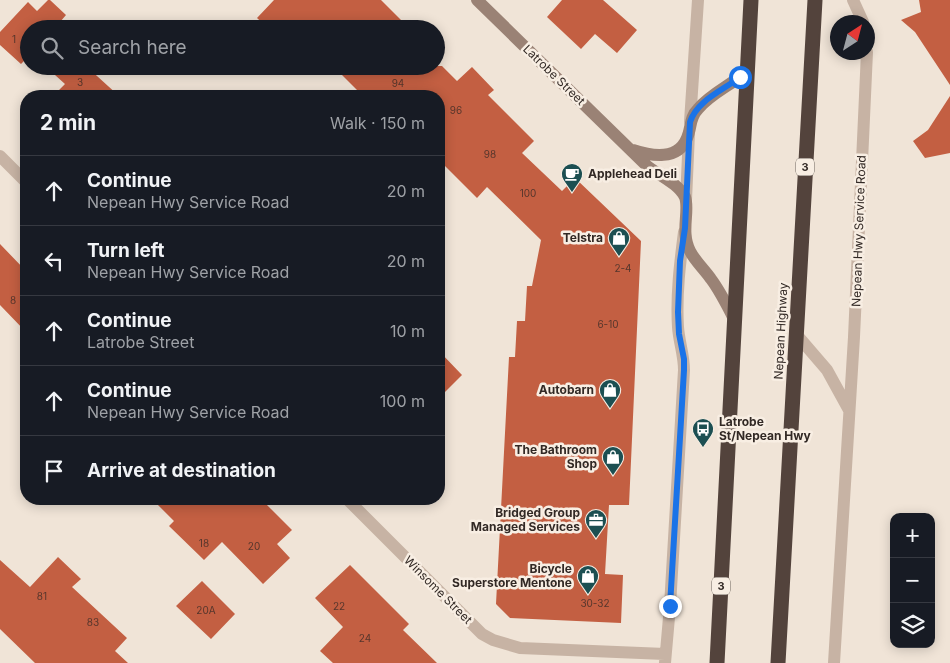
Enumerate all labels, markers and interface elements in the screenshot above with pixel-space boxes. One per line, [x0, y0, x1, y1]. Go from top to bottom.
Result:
north arrow [830, 15, 875, 60]
search box [20, 20, 445, 75]
house number: 1 [12, 33, 16, 45]
icon: search [38, 34, 66, 62]
text: Search here [78, 36, 187, 59]
street label: Latrobe Street [520, 41, 589, 108]
route start [729, 66, 752, 89]
house number: 3 [77, 76, 83, 88]
house number: 94 [392, 77, 404, 89]
house number: 96 [450, 104, 462, 116]
text: 2 min [40, 110, 96, 135]
text: Walk · 150 m [330, 113, 425, 133]
house number: 98 [484, 148, 496, 160]
street label: Nepean Hwy Service Road [848, 155, 869, 307]
road number: 3 [796, 158, 814, 176]
cafe icon: Applehead Deli [560, 162, 584, 193]
place label: Applehead Deli [588, 166, 677, 181]
text: Continue [87, 169, 172, 192]
icon: ahead [40, 177, 68, 205]
text: 20 m [387, 181, 425, 201]
house number: 100 [520, 187, 536, 199]
text: Nepean Hwy Service Road [87, 192, 289, 212]
shop icon: Telstra [607, 226, 631, 257]
place label: Telstra [563, 230, 603, 245]
text: Turn left [87, 239, 165, 262]
icon: left [40, 247, 68, 275]
text: 20 m [387, 251, 425, 271]
text: Nepean Hwy Service Road [87, 262, 289, 282]
house number: 2-4 [614, 262, 632, 274]
street label: Nepean Highway [770, 282, 791, 380]
house number: 8 [10, 294, 16, 306]
text: Continue [87, 309, 172, 332]
icon: ahead [40, 317, 68, 345]
house number: 6-10 [597, 318, 619, 330]
text: 10 m [390, 321, 425, 341]
text: Latrobe Street [87, 332, 194, 352]
shop icon: Autobarn [598, 378, 622, 409]
text: Continue [87, 379, 172, 402]
place label: Autobarn [539, 382, 594, 397]
icon: ahead [40, 387, 68, 415]
text: 100 m [380, 391, 425, 411]
text: Nepean Hwy Service Road [87, 402, 289, 422]
place label: Latrobe St/Nepean Hwy [719, 414, 811, 443]
bus stop icon: Latrobe St/Nepean Hwy [691, 417, 715, 448]
place label: The Bathroom Shop [514, 442, 597, 471]
shop icon: The Bathroom Shop [601, 445, 625, 476]
icon: arrive [40, 457, 68, 485]
text: Arrive at destination [87, 459, 276, 482]
place label: Bridged Group Managed Services [471, 505, 580, 534]
office icon: Bridged Group Managed Services [584, 508, 608, 539]
map controls [890, 513, 935, 648]
button: + [890, 513, 935, 558]
house number: 18 [199, 537, 209, 549]
house number: 20 [248, 540, 260, 552]
street label: Winsome Street [401, 552, 476, 627]
button: − [890, 558, 935, 603]
place label: Bicycle Superstore Mentone [452, 561, 572, 590]
shop icon: Bicycle Superstore Mentone [576, 564, 600, 595]
road number: 3 [712, 578, 730, 594]
house number: 81 [37, 590, 47, 602]
route end [659, 595, 682, 618]
house number: 30-32 [580, 597, 610, 609]
house number: 22 [333, 600, 345, 612]
button: layers [890, 603, 935, 648]
house number: 20A [196, 604, 216, 616]
house number: 83 [87, 616, 99, 628]
house number: 24 [359, 632, 371, 644]

